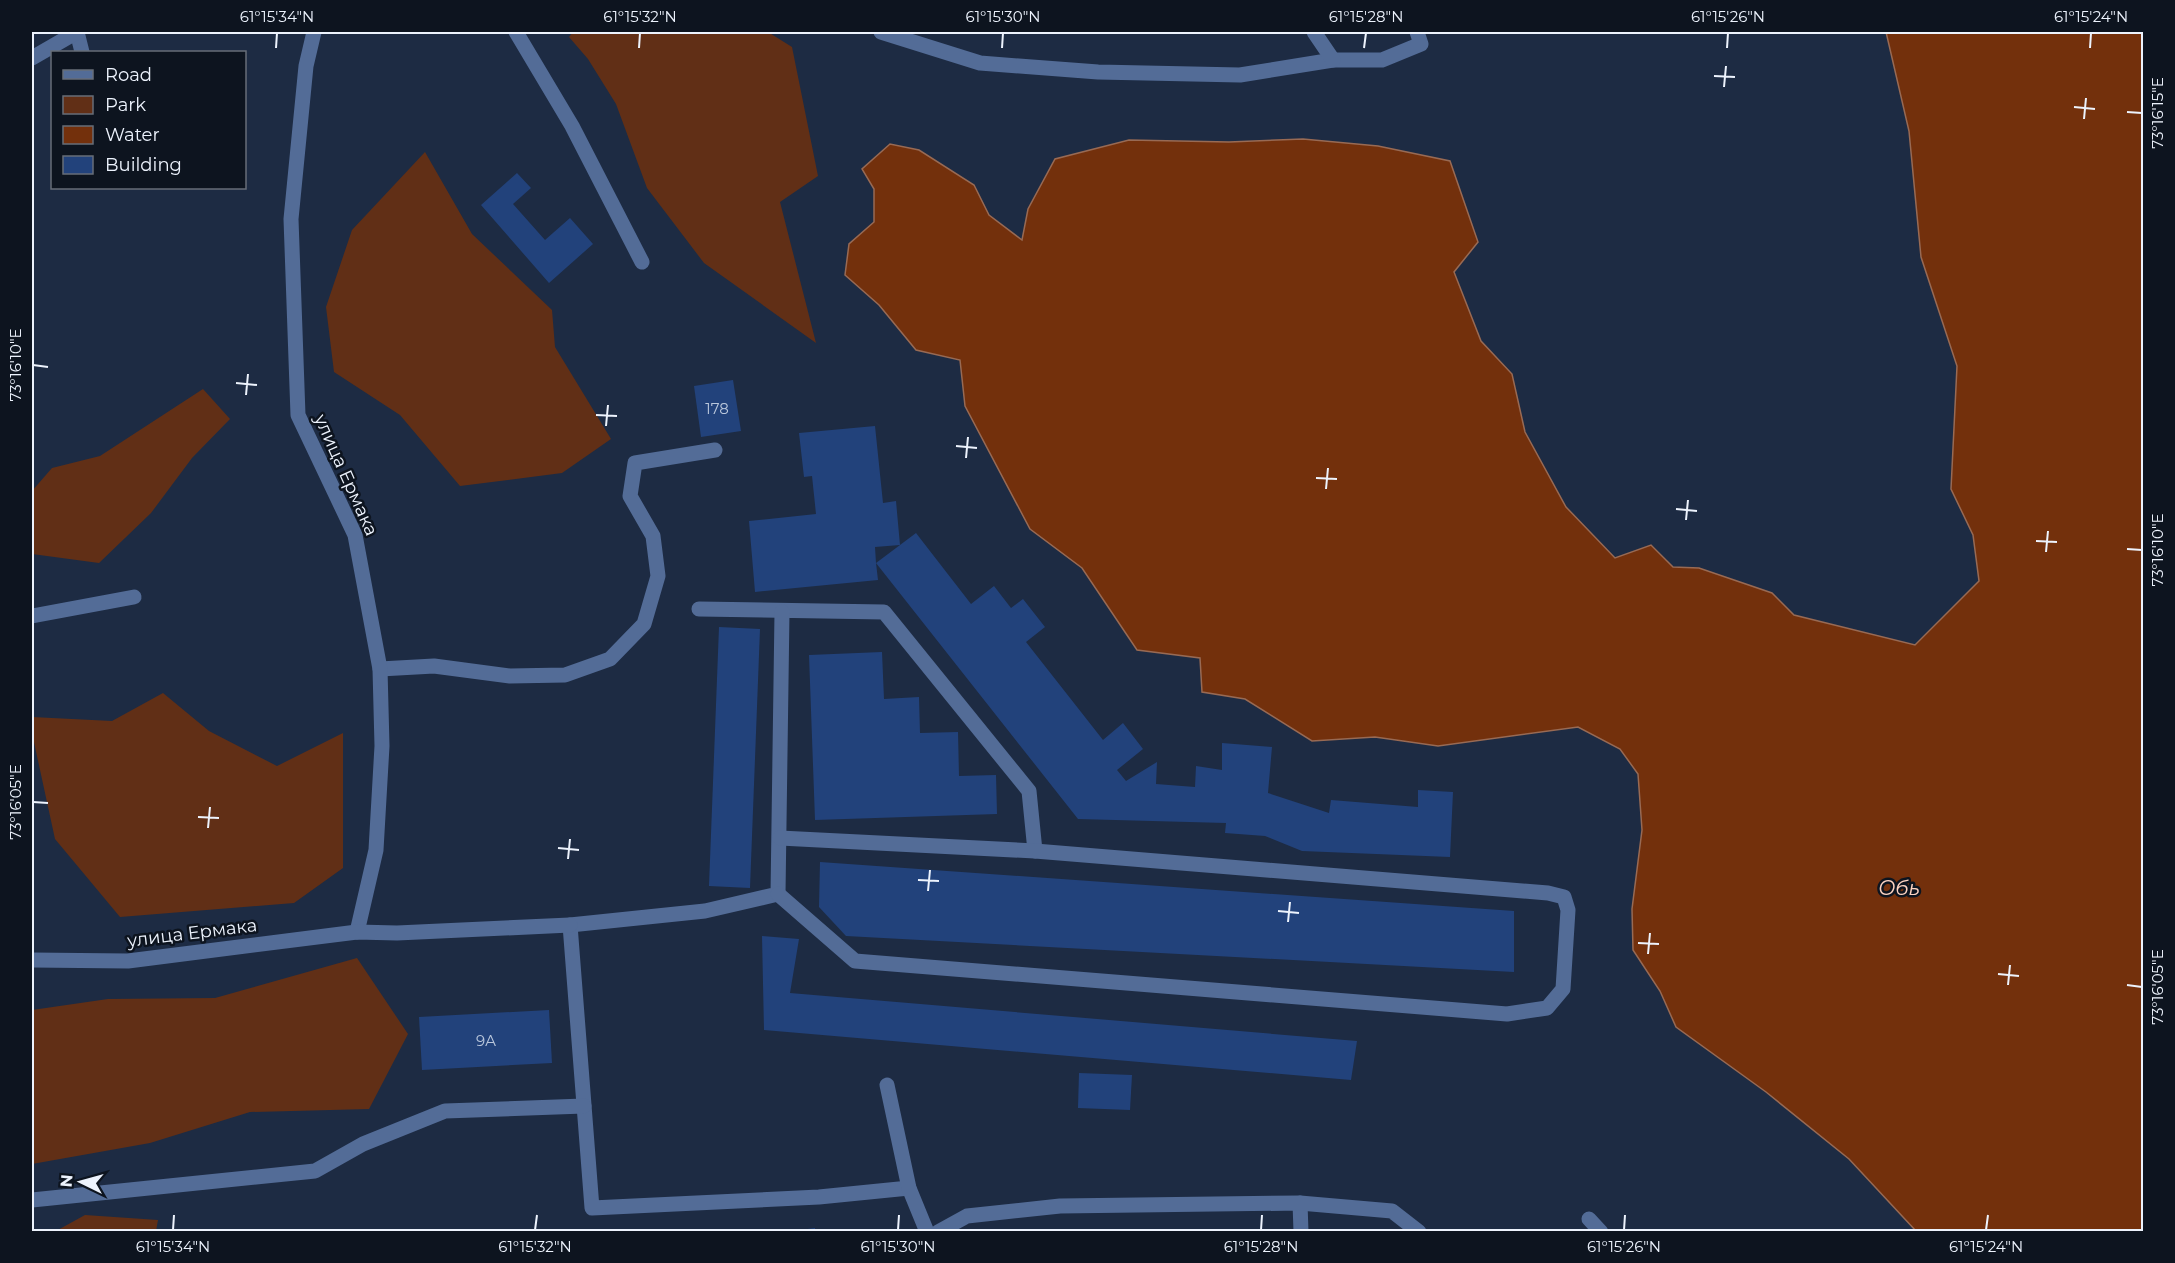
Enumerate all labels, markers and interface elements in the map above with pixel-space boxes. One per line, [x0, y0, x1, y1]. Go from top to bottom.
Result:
text: 61°15'34"N [240, 7, 314, 26]
text: 61°15'32"N [603, 7, 677, 26]
text: 61°15'30"N [966, 7, 1040, 26]
text: 61°15'28"N [1329, 7, 1403, 26]
text: 61°15'26"N [1691, 7, 1765, 26]
text: 61°15'24"N [2054, 7, 2128, 26]
legend [51, 51, 246, 189]
text: Road [105, 64, 152, 86]
text: 73°16'15"E [2148, 77, 2167, 149]
text: Park [105, 94, 146, 116]
text: Water [105, 124, 160, 146]
text: Building [105, 154, 182, 176]
text: 73°16'10"E [6, 328, 25, 402]
house number: 178 [705, 399, 729, 418]
street label: улица Ермака [309, 410, 383, 539]
text: 73°16'10"E [2148, 513, 2167, 587]
text: 73°16'05"E [6, 764, 25, 840]
water label: Обь [1878, 876, 1920, 900]
street label: улица Ермака [125, 914, 258, 952]
text: 73°16'05"E [2148, 949, 2167, 1025]
house number: 9А [476, 1031, 496, 1050]
north arrow [51, 1152, 111, 1212]
text: N [57, 1173, 77, 1188]
text: 61°15'34"N [136, 1237, 210, 1256]
text: 61°15'32"N [498, 1237, 572, 1256]
text: 61°15'30"N [861, 1237, 935, 1256]
text: 61°15'28"N [1224, 1237, 1298, 1256]
text: 61°15'26"N [1587, 1237, 1661, 1256]
text: 61°15'24"N [1949, 1237, 2023, 1256]

